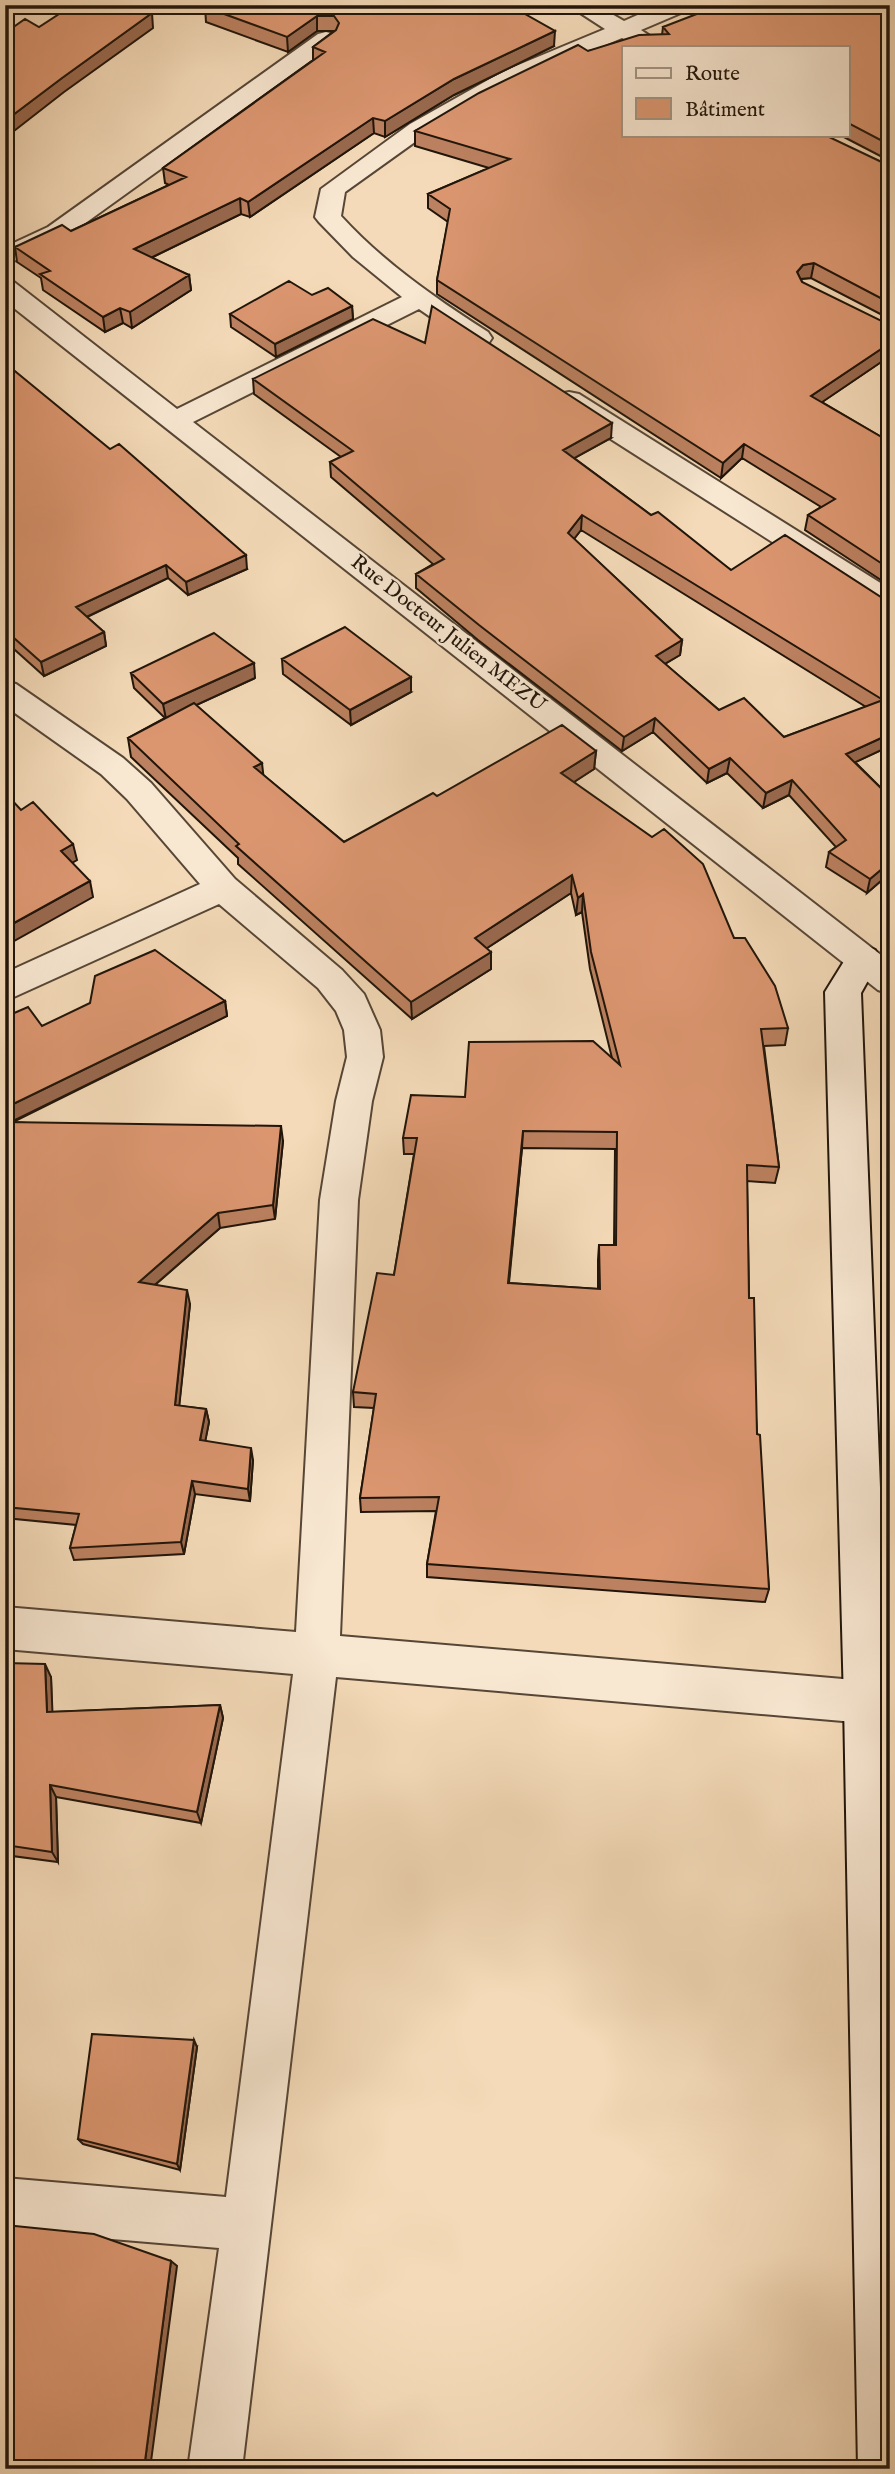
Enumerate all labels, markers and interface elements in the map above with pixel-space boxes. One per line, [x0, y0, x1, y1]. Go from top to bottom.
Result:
legend [622, 46, 850, 136]
text: Route [685, 61, 740, 88]
text: Bâtiment [685, 97, 765, 124]
street label: Rue Docteur Julien MEZU [345, 549, 551, 719]

